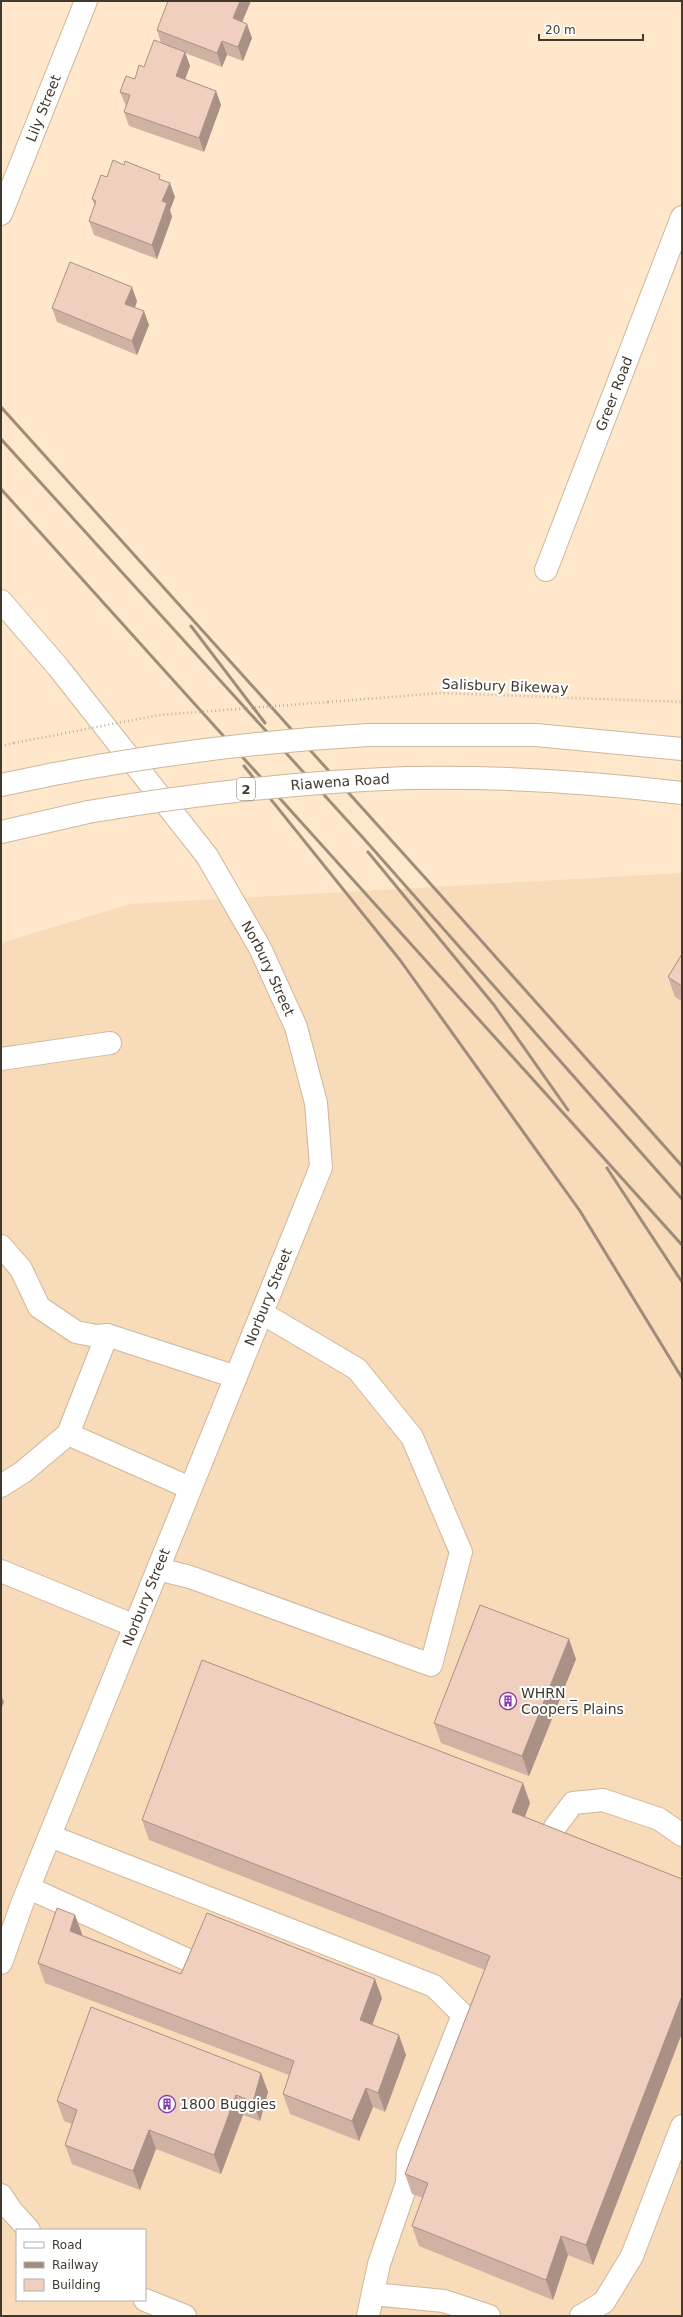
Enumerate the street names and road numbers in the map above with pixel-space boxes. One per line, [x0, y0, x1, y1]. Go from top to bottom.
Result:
street label: Lily Street [23, 72, 64, 144]
street label: Greer Road [592, 354, 636, 433]
street label: Salisbury Bikeway [441, 676, 569, 696]
street label: Riawena Road [290, 771, 390, 793]
road number: 2 [237, 778, 255, 800]
street label: Norbury Street [238, 918, 298, 1019]
street label: Norbury Street [241, 1246, 295, 1348]
street label: Norbury Street [119, 1546, 173, 1648]

